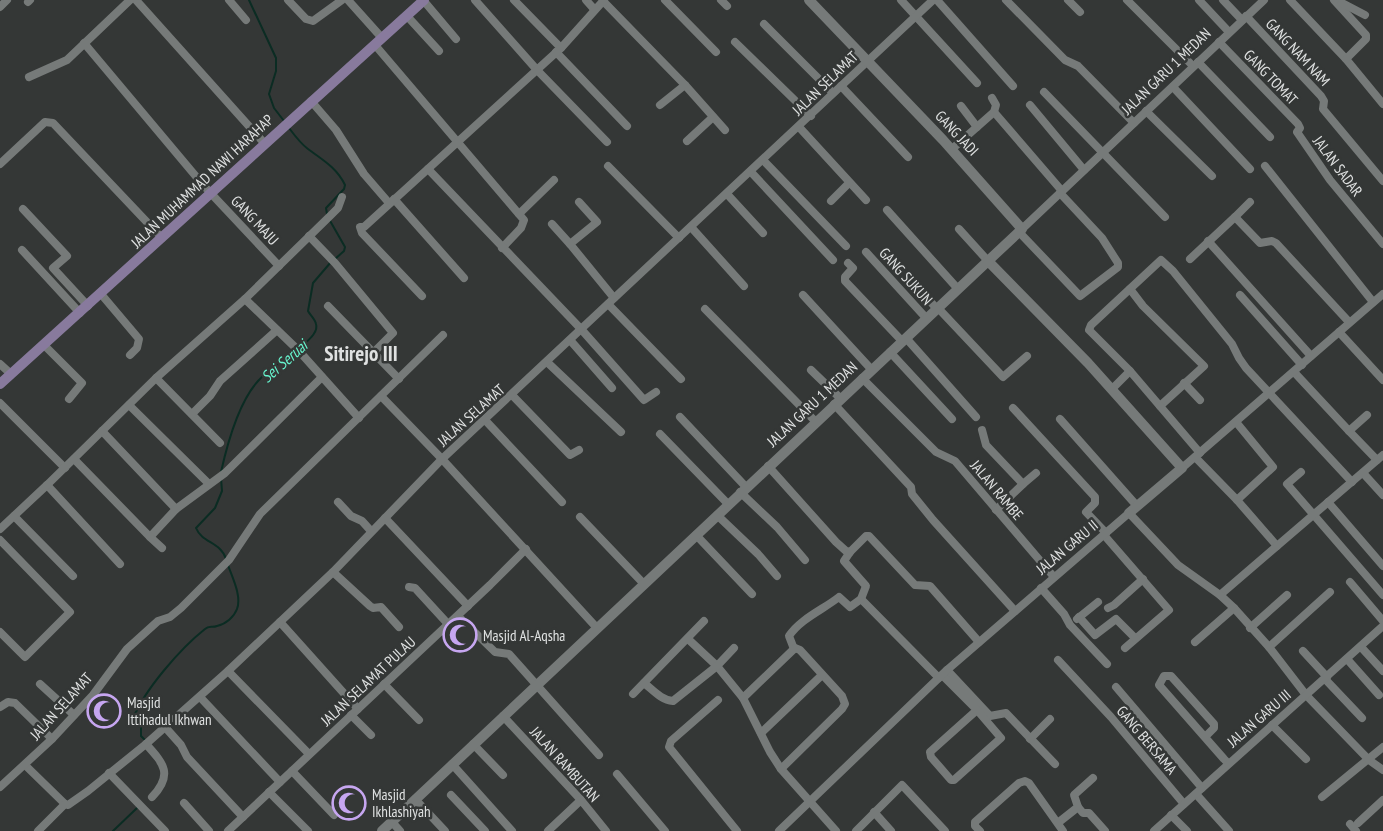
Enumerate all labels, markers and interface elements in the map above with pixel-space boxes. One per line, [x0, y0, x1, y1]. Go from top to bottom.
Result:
street label: GANG NAM NAM [1262, 14, 1334, 90]
street label: JALAN GARU 1 MEDAN [1117, 24, 1215, 119]
street label: GANG TOMAT [1240, 45, 1302, 109]
street label: JALAN SELAMAT [787, 47, 862, 120]
street label: GANG JADI [931, 106, 983, 160]
street label: JALAN MUHAMMAD NAWI HARAHAP [126, 110, 277, 253]
street label: JALAN SADAR [1309, 131, 1367, 200]
street label: GANG MAJU [227, 191, 283, 249]
street label: GANG SUKUN [875, 243, 937, 309]
water label: Sei Seruai [257, 334, 313, 387]
district label: Sitirejo III [324, 340, 398, 367]
street label: JALAN GARU 1 MEDAN [762, 357, 861, 451]
street label: JALAN SELAMAT [433, 380, 509, 451]
street label: JALAN RAMBE [966, 455, 1028, 524]
street label: JALAN GARU II [1031, 516, 1102, 579]
mosque icon: Masjid Al-Aqsha [442, 617, 478, 653]
place label: Masjid Al-Aqsha [483, 626, 565, 645]
street label: JALAN SELAMAT PULAU [316, 632, 419, 730]
street label: JALAN SELAMAT [25, 668, 96, 744]
street label: JALAN GARU III [1222, 685, 1295, 752]
mosque icon: Masjid Ittihadul Ikhwan [86, 693, 122, 729]
place label: Masjid Ittihadul Ikhwan [127, 693, 212, 729]
street label: GANG BERSAMA [1113, 702, 1182, 779]
street label: JALAN RAMBUTAN [526, 722, 604, 806]
mosque icon: Masjid Ikhlashiyah [331, 785, 367, 821]
place label: Masjid Ikhlashiyah [372, 785, 431, 821]

